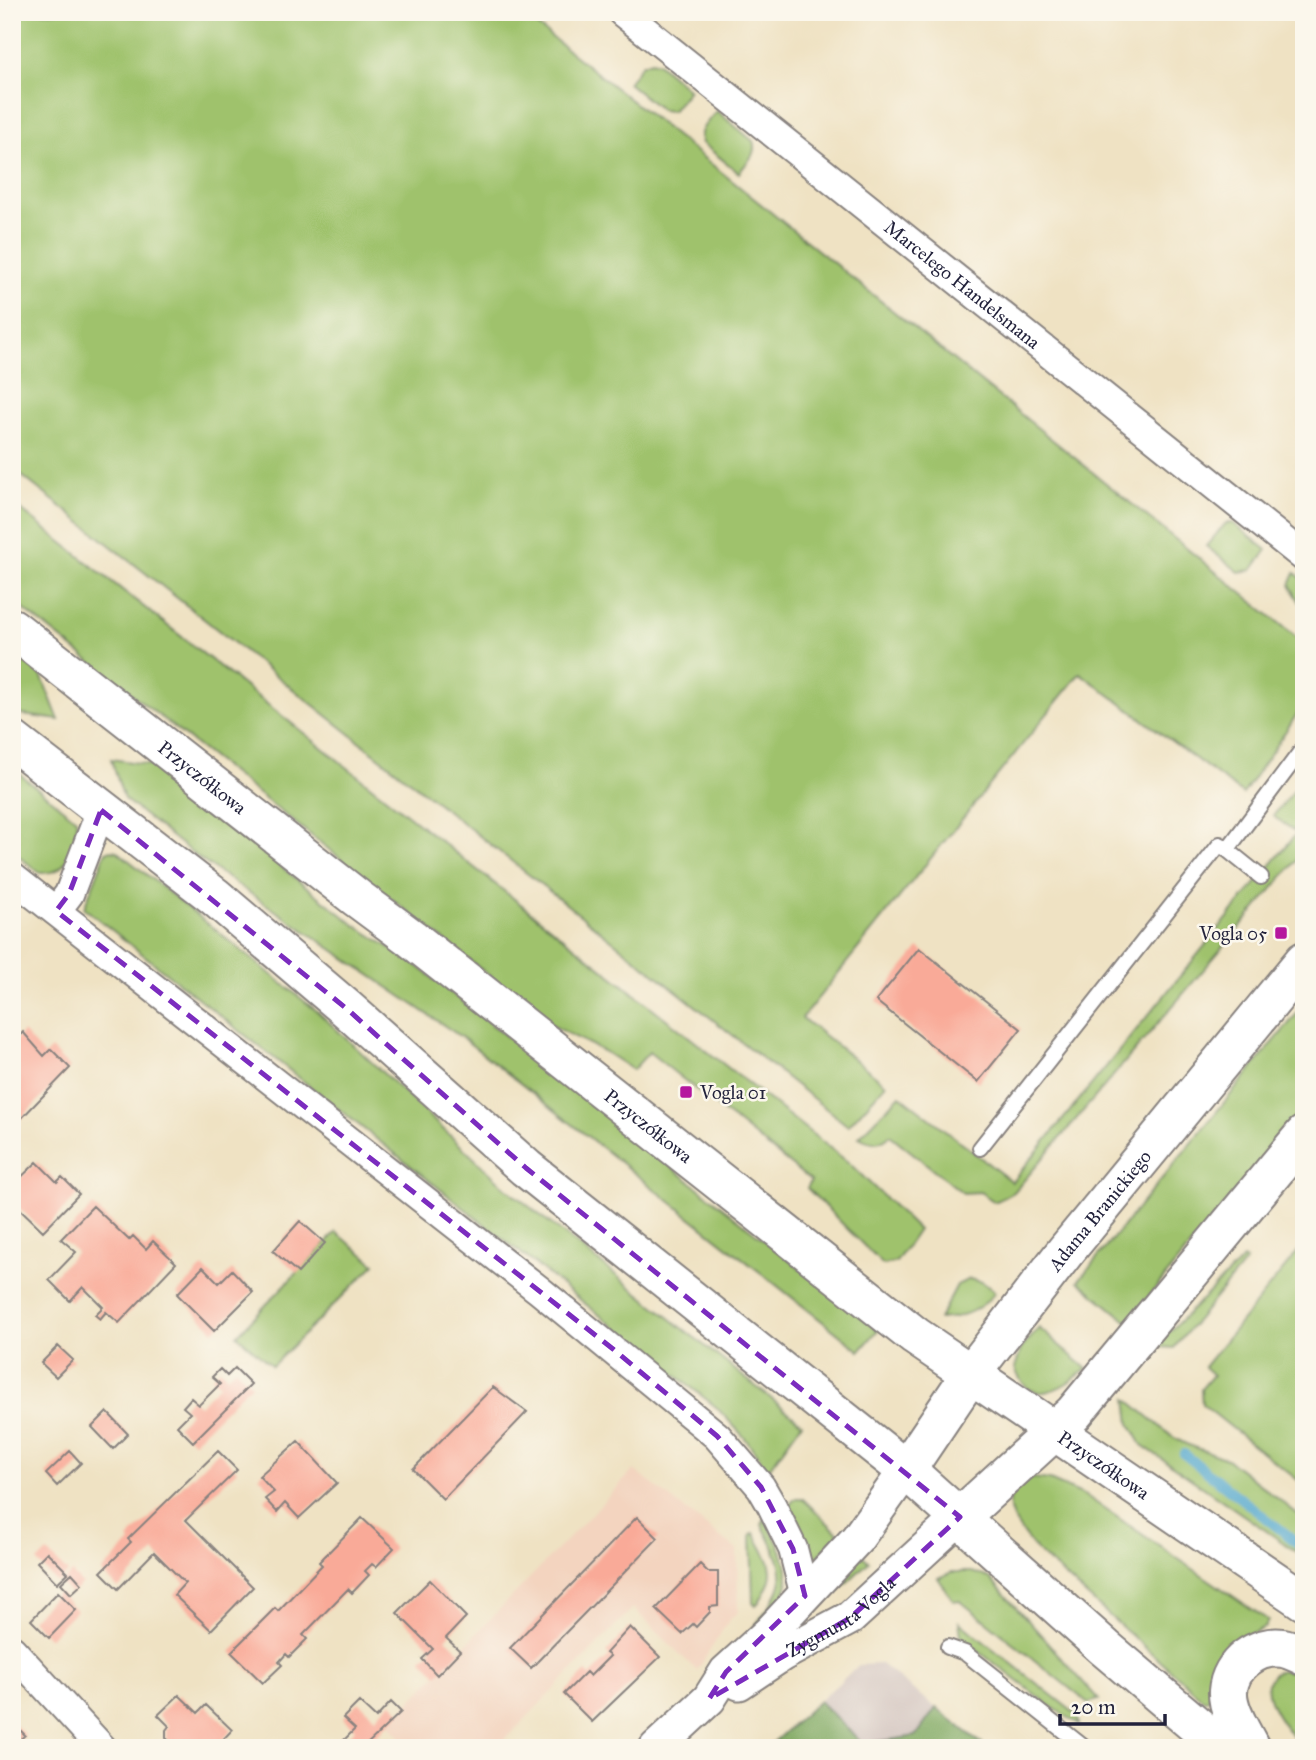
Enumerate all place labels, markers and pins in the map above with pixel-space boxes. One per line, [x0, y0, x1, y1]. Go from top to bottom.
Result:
place label: Vogla 05 [1198, 922, 1267, 946]
marker: Vogla 05 [1273, 925, 1289, 941]
place label: Vogla 01 [699, 1081, 766, 1105]
marker: Vogla 01 [678, 1084, 694, 1100]

